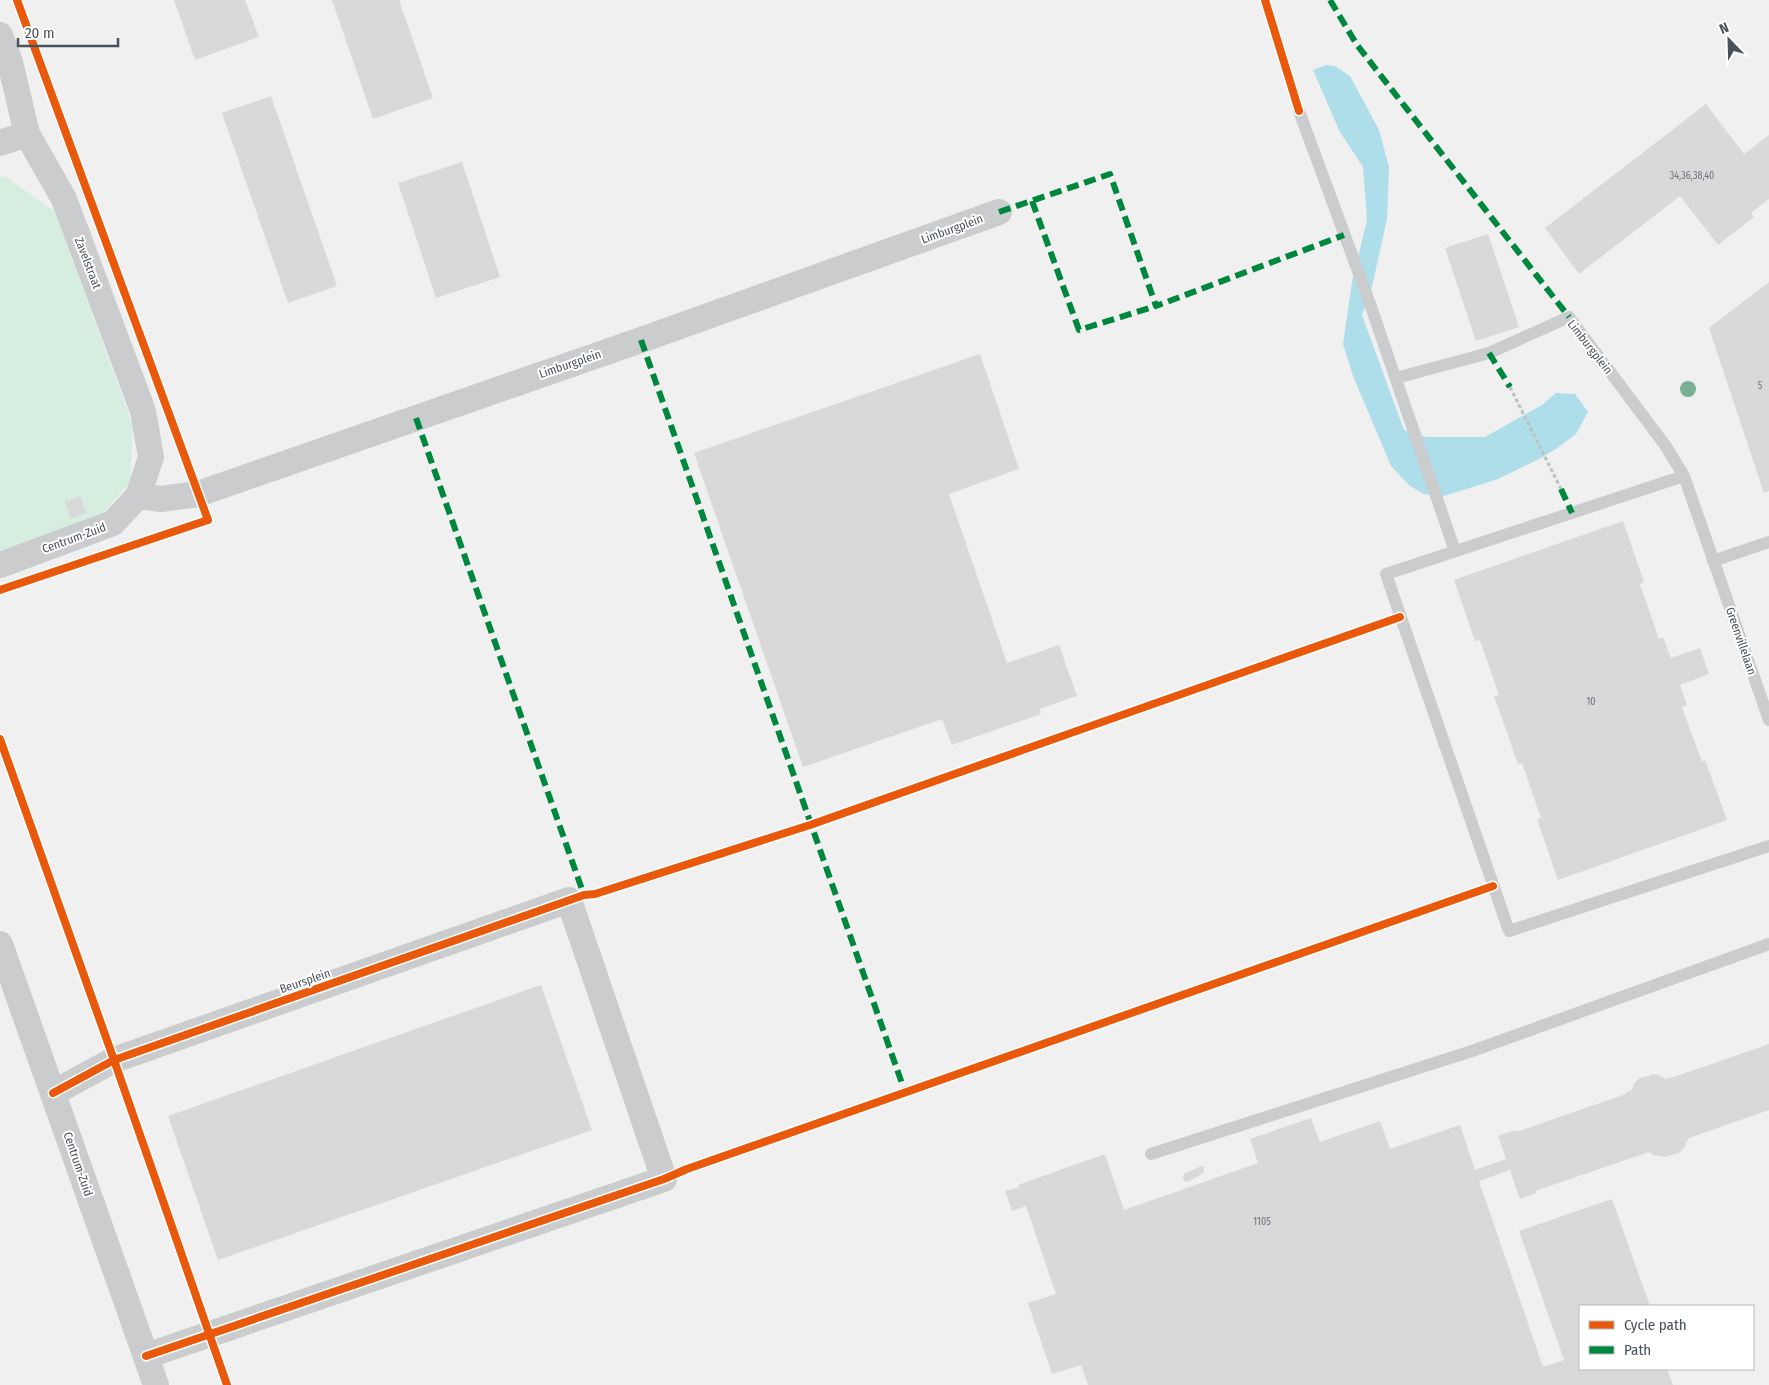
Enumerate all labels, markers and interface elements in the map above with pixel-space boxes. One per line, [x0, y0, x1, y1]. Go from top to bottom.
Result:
scale bar [18, 15, 118, 47]
north arrow [1704, 15, 1754, 65]
text: N [1717, 19, 1731, 38]
text: 20 m [25, 24, 55, 42]
house number: 34,36,38,40 [1670, 170, 1714, 182]
street label: Limburgplein [919, 211, 985, 247]
street label: Zavelstraat [72, 235, 104, 291]
street label: Limburgplein [1565, 317, 1615, 377]
street label: Limburgplein [537, 347, 603, 381]
house number: 5 [1758, 380, 1763, 392]
street label: Centrum-Zuid [40, 520, 108, 556]
street label: Greenvillelaan [1723, 605, 1759, 677]
house number: 10 [1586, 696, 1596, 708]
street label: Beursplein [278, 966, 332, 996]
street label: Centrum-Zuid [60, 1130, 96, 1198]
house number: 1105 [1253, 1216, 1271, 1228]
legend [1579, 1305, 1754, 1370]
text: Cycle path [1624, 1316, 1687, 1334]
text: Path [1624, 1341, 1651, 1359]

